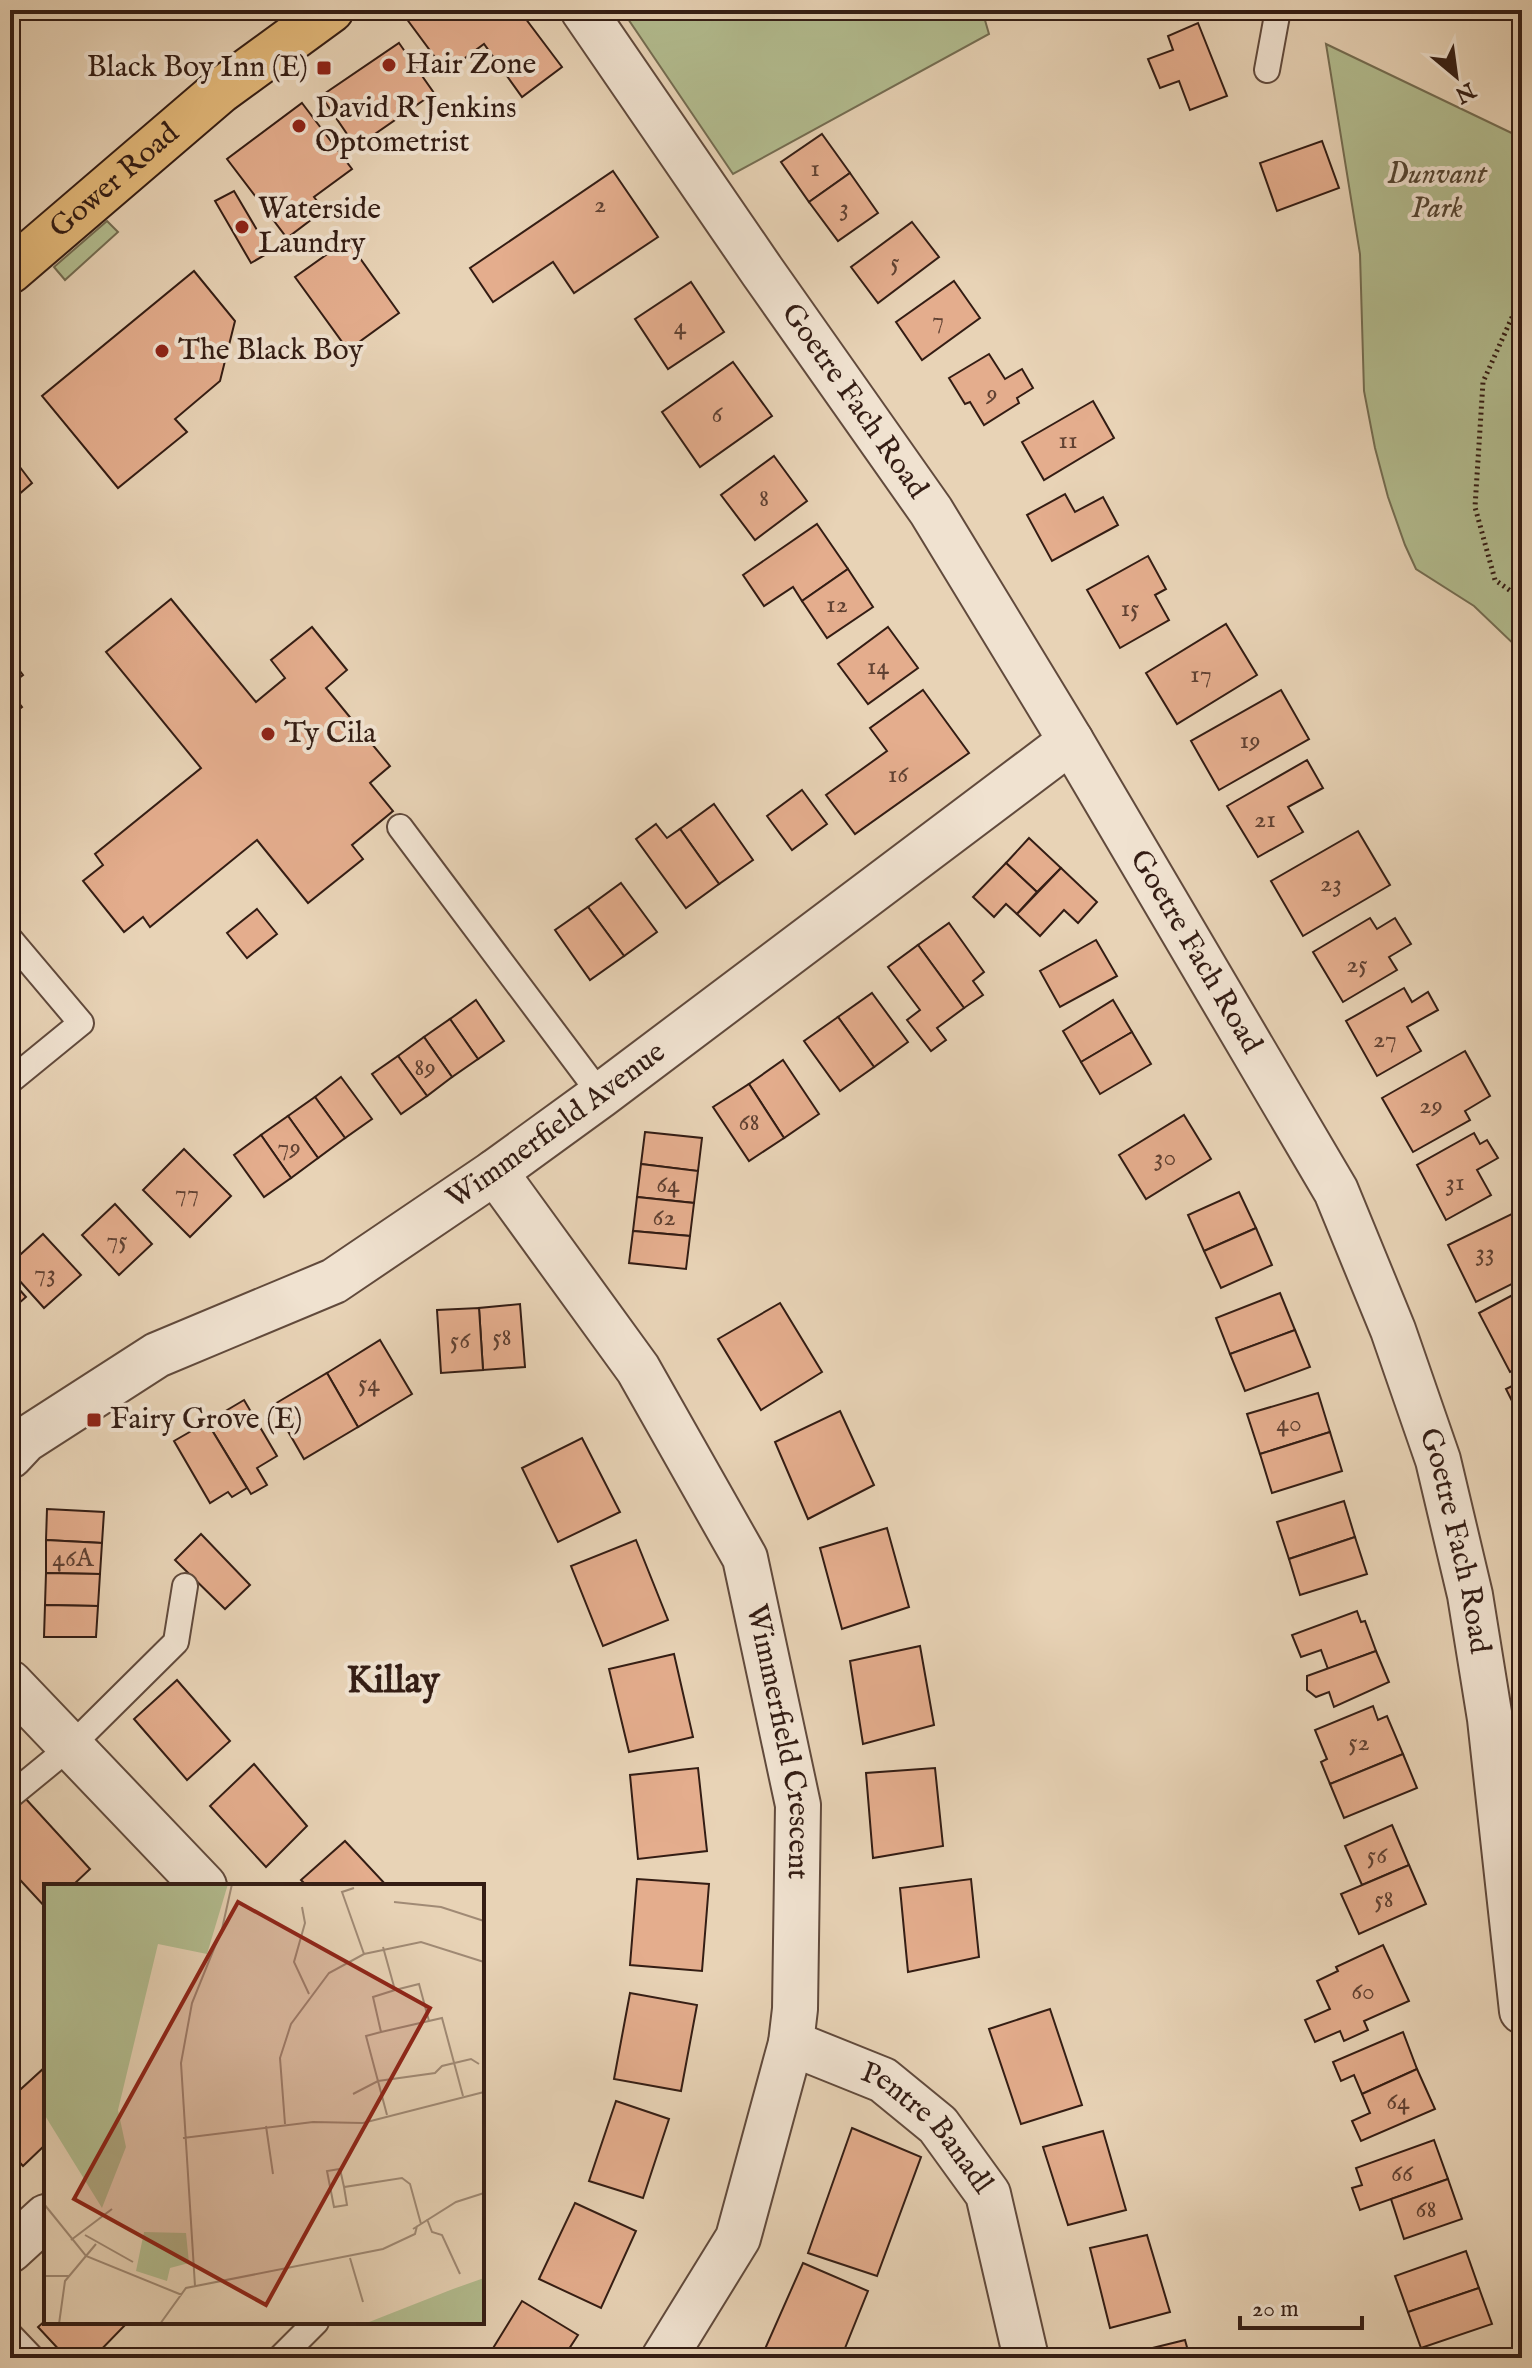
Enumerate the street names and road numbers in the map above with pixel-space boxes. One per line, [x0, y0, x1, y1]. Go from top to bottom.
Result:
street label: Gower Road [42, 115, 188, 247]
street label: Goetre Fach Road [772, 296, 936, 507]
street label: Goetre Fach Road [1120, 843, 1270, 1062]
street label: Wimmerfield Avenue [440, 1034, 674, 1218]
street label: Goetre Fach Road [1409, 1423, 1498, 1657]
street label: Wimmerfield Crescent [736, 1601, 817, 1880]
street label: Pentre Banadl [855, 2054, 1001, 2202]

